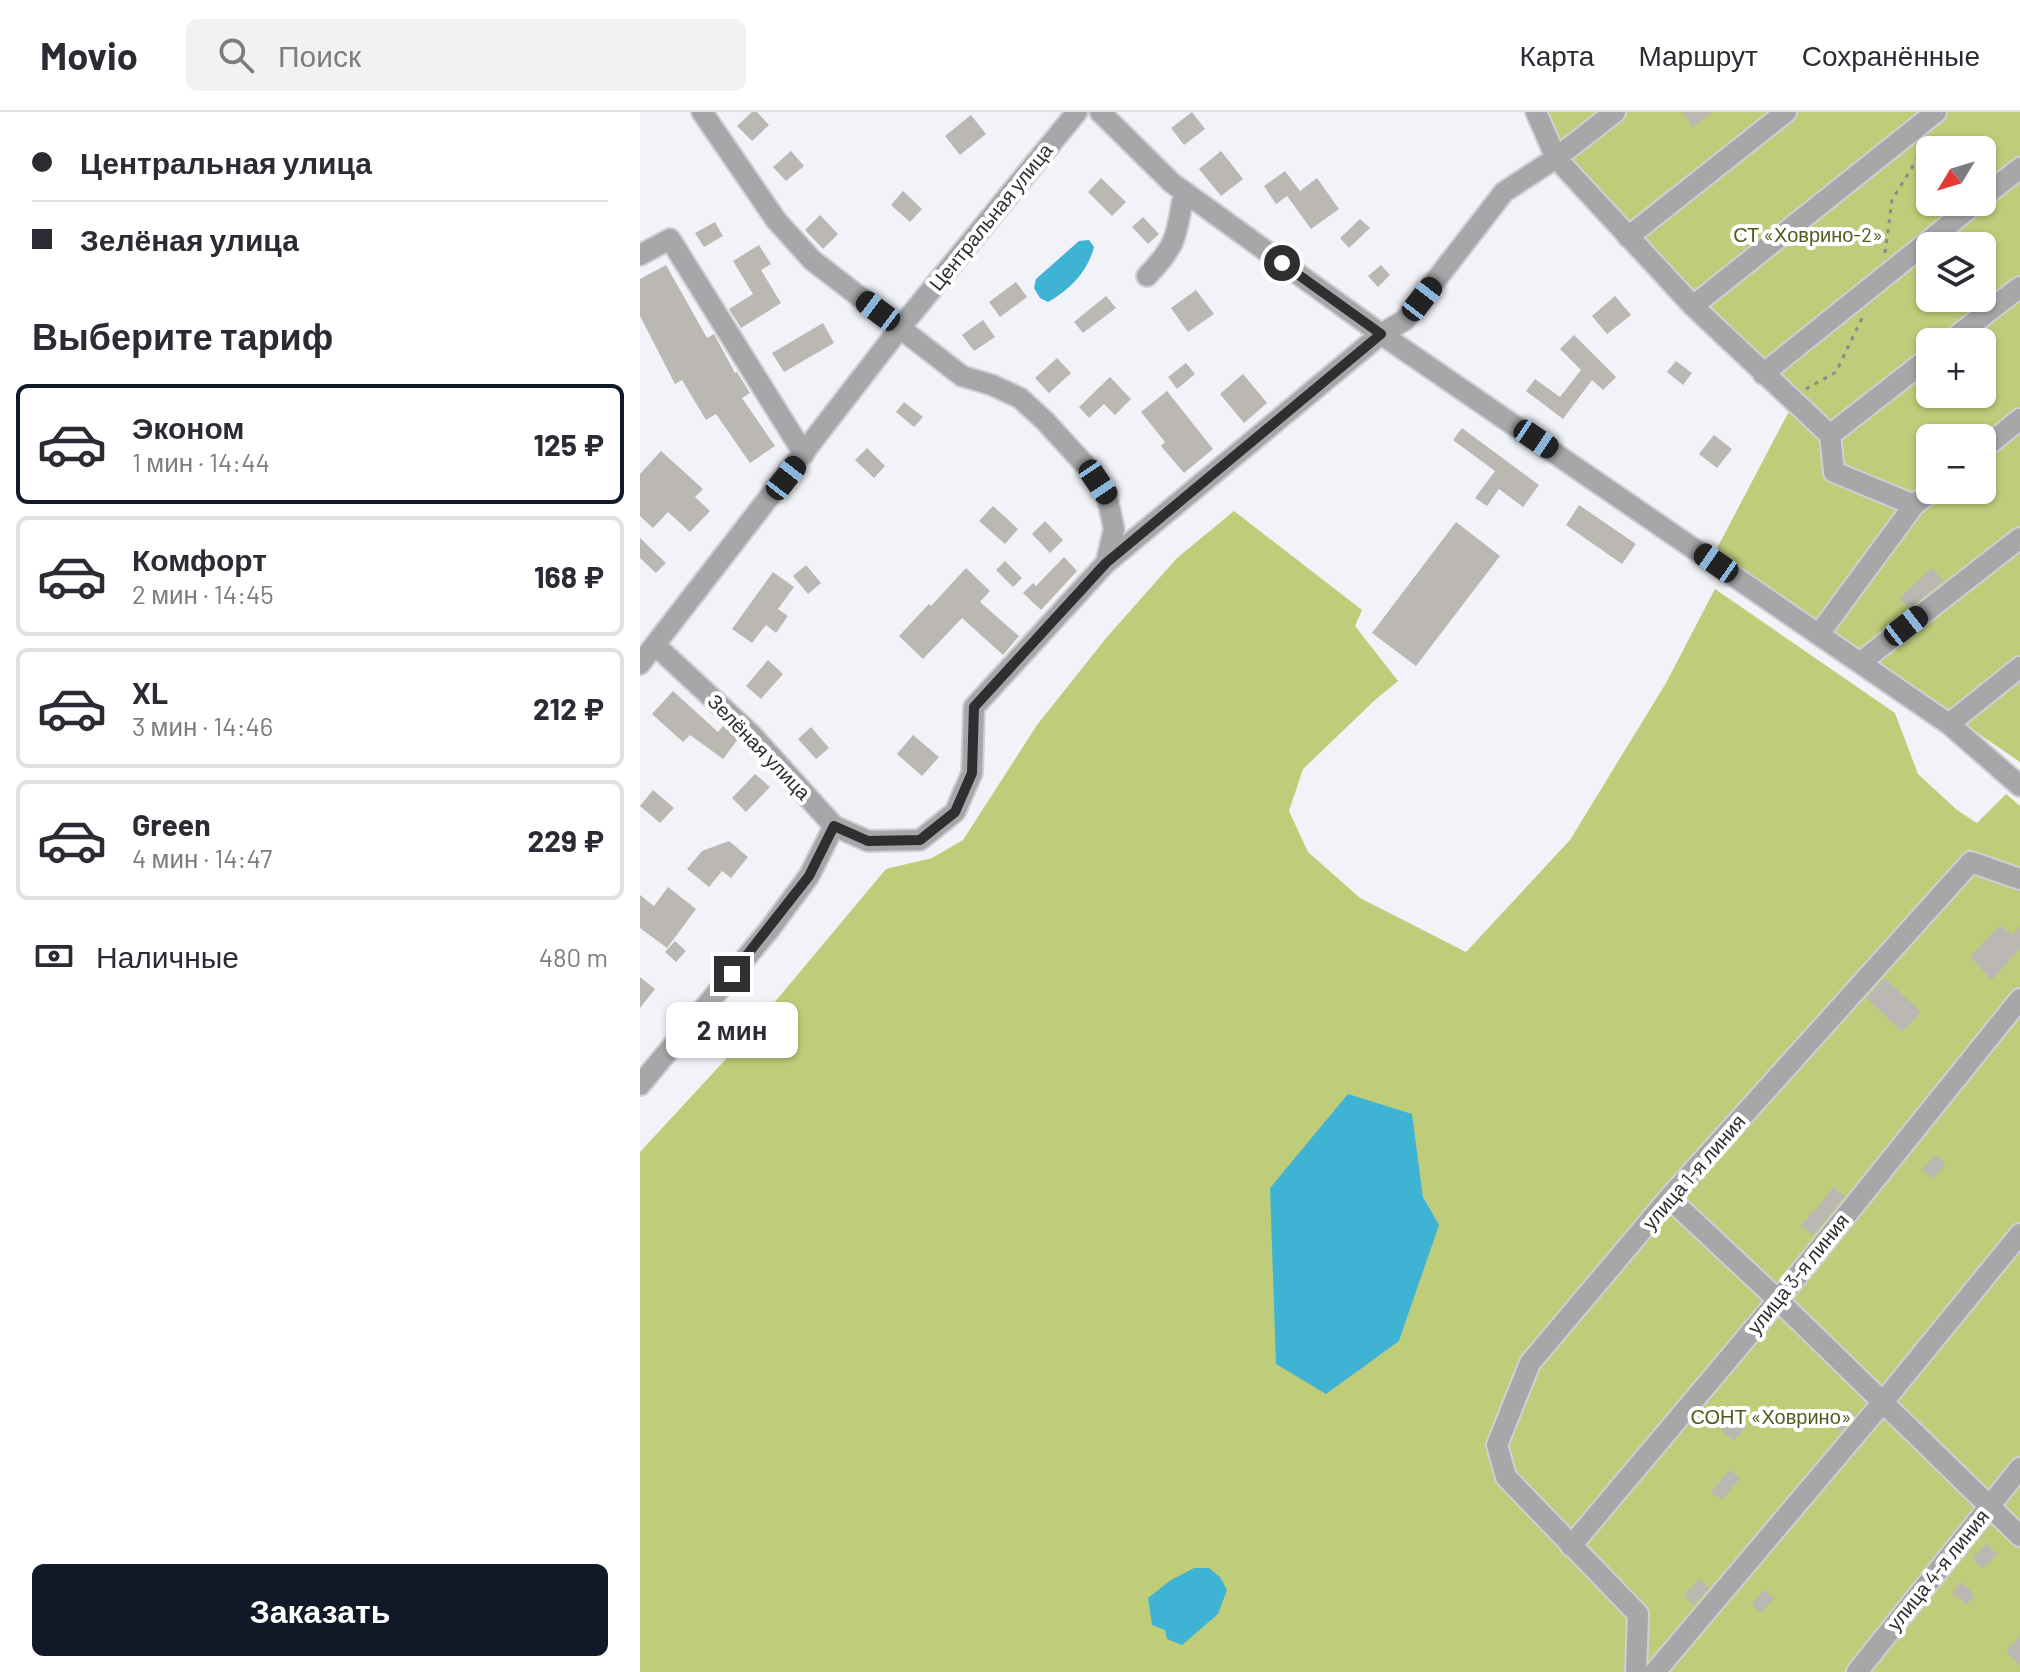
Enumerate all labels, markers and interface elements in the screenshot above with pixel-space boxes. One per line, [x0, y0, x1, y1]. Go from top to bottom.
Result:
search box [186, 19, 746, 91]
text: Movio [40, 32, 138, 78]
icon: search [214, 33, 258, 77]
text: Поиск [278, 37, 361, 73]
text: Карта [1519, 38, 1594, 72]
text: Маршрут [1638, 38, 1758, 72]
text: Сохранённые [1802, 38, 1980, 72]
north arrow [1916, 136, 1996, 216]
map controls [1916, 136, 1996, 504]
street label: Центральная улица [923, 137, 1058, 295]
text: Центральная улица [80, 144, 372, 180]
text: Зелёная улица [80, 221, 299, 257]
park label: СТ «Ховрино-2» [1733, 222, 1883, 246]
button: layers [1916, 232, 1996, 312]
route start [1264, 245, 1300, 281]
car [1398, 273, 1446, 325]
car [852, 287, 904, 335]
text: Выберите тариф [32, 314, 333, 357]
button: + [1916, 328, 1996, 408]
icon: car [36, 408, 108, 480]
text: Эконом [132, 409, 245, 445]
car [1509, 416, 1563, 462]
button: − [1916, 424, 1996, 504]
text: 125 ₽ [533, 426, 604, 462]
text: 1 мин · 14:44 [132, 446, 270, 477]
car [762, 452, 810, 504]
car [1075, 455, 1121, 509]
car [1689, 539, 1743, 587]
icon: car [36, 540, 108, 612]
text: Комфорт [132, 541, 267, 577]
text: 168 ₽ [534, 558, 604, 594]
text: 2 мин · 14:45 [132, 578, 274, 609]
car [1880, 602, 1932, 650]
icon: car [36, 672, 108, 744]
text: XL [132, 674, 168, 710]
street label: Зелёная улица [703, 689, 817, 805]
text: 212 ₽ [533, 690, 604, 726]
text: 3 мин · 14:46 [132, 710, 273, 741]
icon: car [36, 804, 108, 876]
text: Green [132, 806, 211, 842]
text: 229 ₽ [527, 822, 604, 858]
text: 4 мин · 14:47 [132, 842, 272, 873]
icon: cash [32, 934, 76, 978]
text: Наличные [96, 938, 239, 974]
text: 480 m [539, 941, 608, 972]
route end [714, 956, 750, 992]
callout: 2 мин [666, 1002, 798, 1058]
text: 2 мин [697, 1014, 767, 1045]
street label: улица 1-я линия [1637, 1109, 1750, 1234]
street label: улица 3-я линия [1741, 1208, 1853, 1338]
park label: СОНТ «Ховрино» [1690, 1404, 1852, 1428]
street label: улица 4-я линия [1881, 1504, 1993, 1635]
button: Заказать [32, 1564, 608, 1656]

